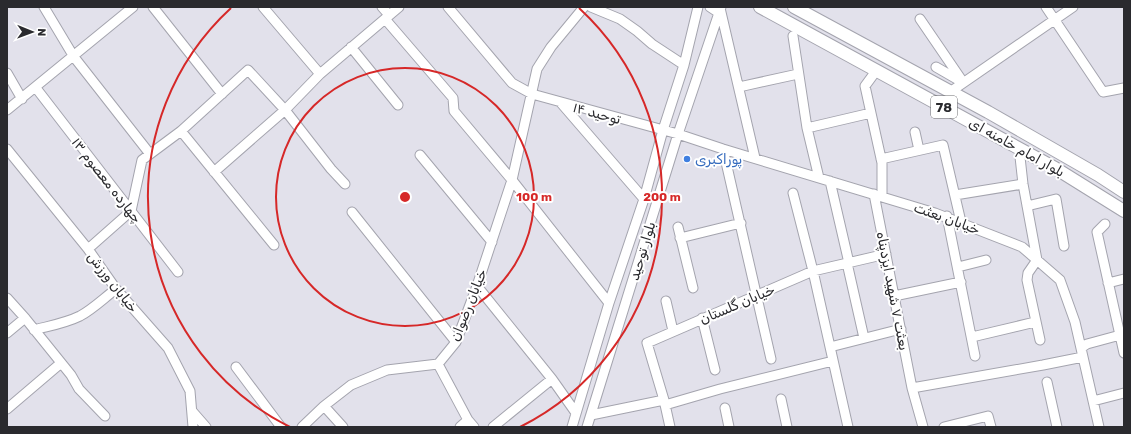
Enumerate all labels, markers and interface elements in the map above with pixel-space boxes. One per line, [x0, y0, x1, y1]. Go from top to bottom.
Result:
north arrow [12, 12, 52, 52]
text: N [35, 28, 48, 36]
road number: 78 [931, 96, 957, 118]
street label: توحید ۱۴ [571, 99, 623, 128]
street label: بلوار امام خامنه ای [965, 114, 1068, 182]
street label: چهارده معصوم ۱۳ [67, 134, 145, 227]
place label: پوراکبری [695, 151, 742, 169]
marker: پوراکبری [682, 154, 692, 164]
centre of rings [398, 190, 412, 204]
text: 100 m [516, 190, 552, 204]
text: 200 m [643, 190, 681, 204]
street label: خیابان بعثت [911, 199, 982, 238]
street label: بلوار توحید [625, 220, 659, 283]
street label: بعثت ۷ شهید ایزدپناه [872, 230, 912, 352]
street label: خیابان ورزش [84, 249, 142, 316]
street label: خیابان رضوان [446, 266, 491, 344]
street label: خیابان گلستان [697, 281, 778, 328]

